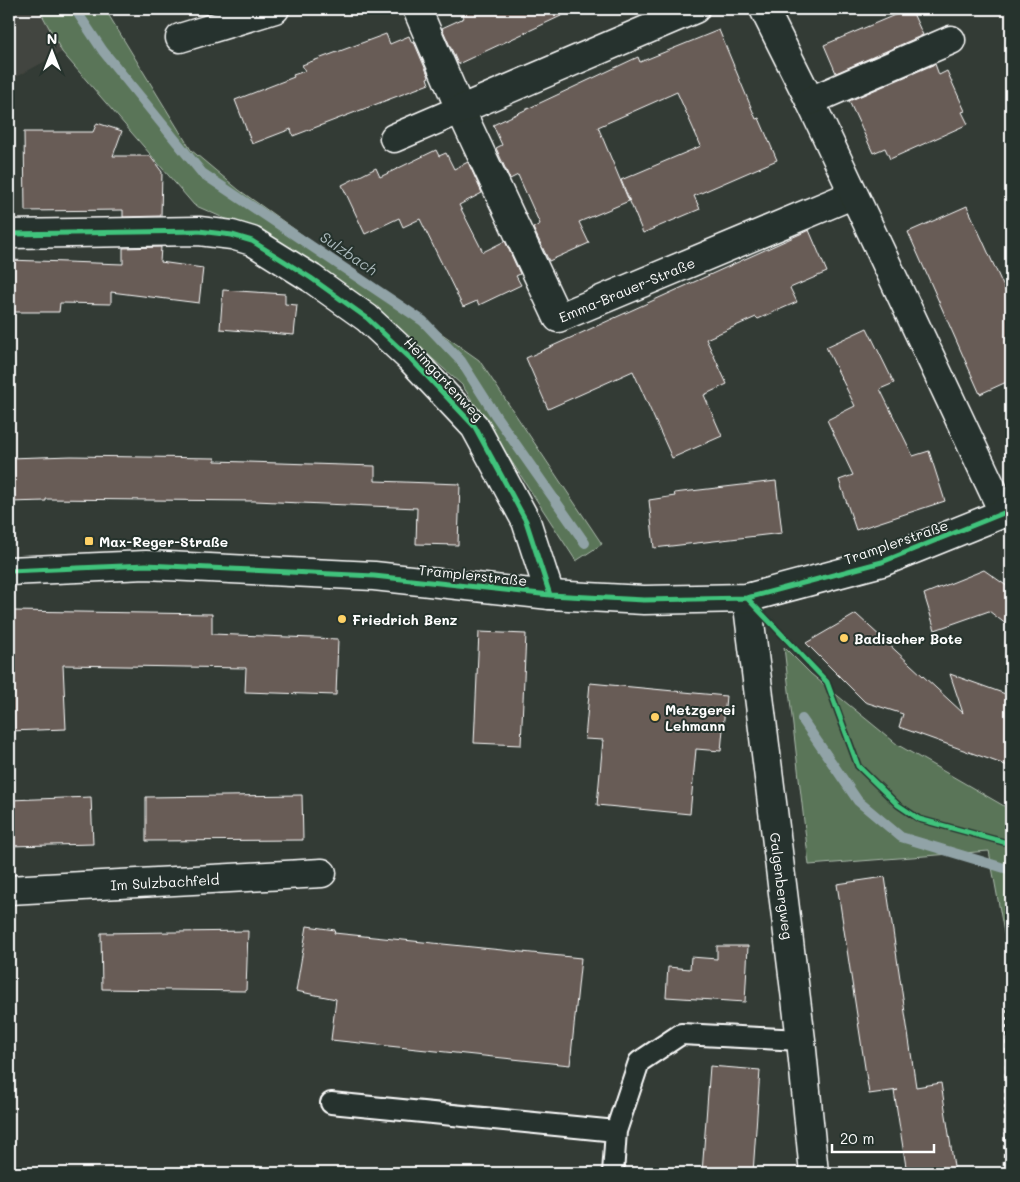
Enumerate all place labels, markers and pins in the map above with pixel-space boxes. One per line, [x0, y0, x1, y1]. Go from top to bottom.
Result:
place label: Max-Reger-Straße [99, 532, 228, 551]
marker: Max-Reger-Straße [83, 535, 95, 547]
place label: Friedrich Benz [352, 610, 458, 629]
marker: Friedrich Benz [336, 613, 348, 625]
place label: Badischer Bote [854, 629, 962, 648]
marker: Badischer Bote [838, 632, 850, 644]
place label: Metzgerei Lehmann [665, 700, 736, 735]
marker: Metzgerei Lehmann [649, 711, 661, 723]

